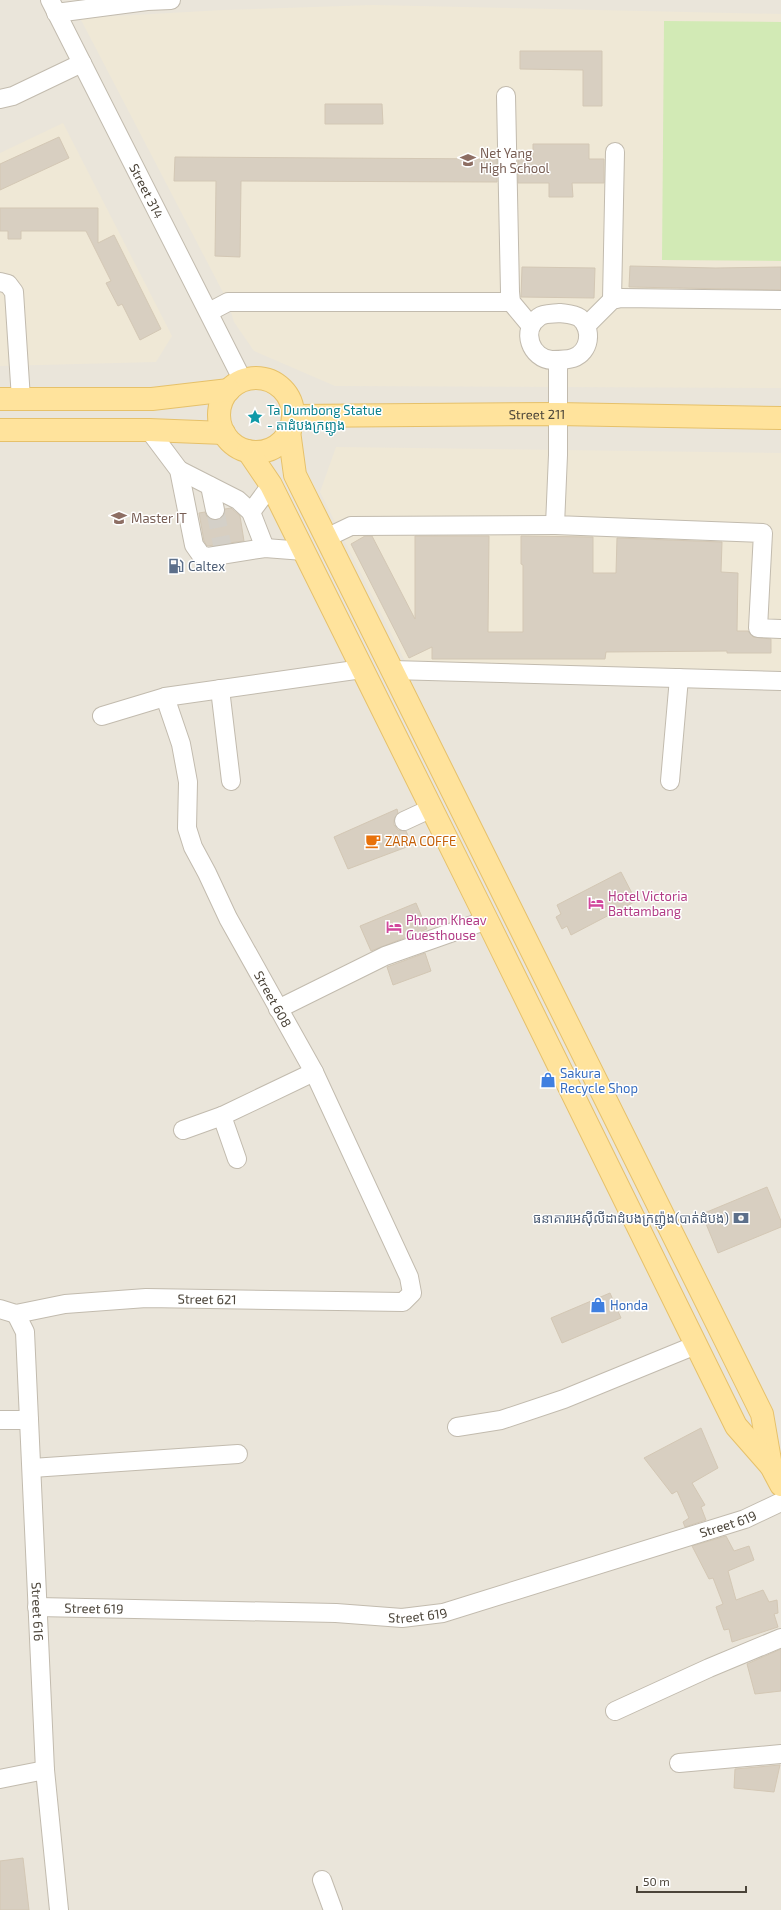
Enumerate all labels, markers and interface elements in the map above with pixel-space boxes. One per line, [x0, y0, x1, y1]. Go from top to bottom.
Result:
place label: Net Yang High School [480, 145, 550, 176]
school or university icon: Net Yang High School [459, 151, 477, 169]
street label: Street 314 [126, 161, 167, 221]
place label: Ta Dumbong Statue - តាដំបងក្រញូង [267, 402, 382, 436]
street label: Street 211 [509, 406, 566, 422]
place icon: Ta Dumbong Statue - តាដំបងក្រញូង [246, 408, 264, 426]
school or university icon: Master IT [110, 509, 128, 527]
place label: Master IT [131, 510, 187, 526]
fuel station icon: Caltex [167, 557, 185, 575]
place label: Caltex [188, 558, 225, 574]
cafe icon: ZARA COFFE [364, 832, 382, 850]
place label: ZARA COFFE [385, 833, 456, 849]
place label: Hotel Victoria Battambang [608, 888, 688, 919]
hotel icon: Hotel Victoria Battambang [587, 894, 605, 912]
place label: Phnom Kheav Guesthouse [406, 912, 487, 943]
hotel icon: Phnom Kheav Guesthouse [385, 918, 403, 936]
street label: Street 608 [251, 968, 295, 1030]
place label: Sakura Recycle Shop [560, 1065, 638, 1096]
shop icon: Sakura Recycle Shop [539, 1071, 557, 1089]
bank icon: ធនាគារអេស៊ីលីដាដំបងក្រញ៉ូង(បាត់ដំបង) [732, 1209, 750, 1227]
place label: ធនាគារអេស៊ីលីដាដំបងក្រញ៉ូង(បាត់ដំបង) [533, 1210, 729, 1229]
street label: Street 621 [177, 1290, 237, 1307]
shop icon: Honda [589, 1296, 607, 1314]
place label: Honda [610, 1297, 648, 1313]
street label: Street 619 [697, 1507, 759, 1541]
street label: Street 616 [28, 1582, 47, 1641]
street label: Street 619 [64, 1600, 124, 1617]
street label: Street 619 [388, 1604, 449, 1626]
scale bar [637, 1868, 746, 1894]
text: 50 m [643, 1874, 670, 1888]

